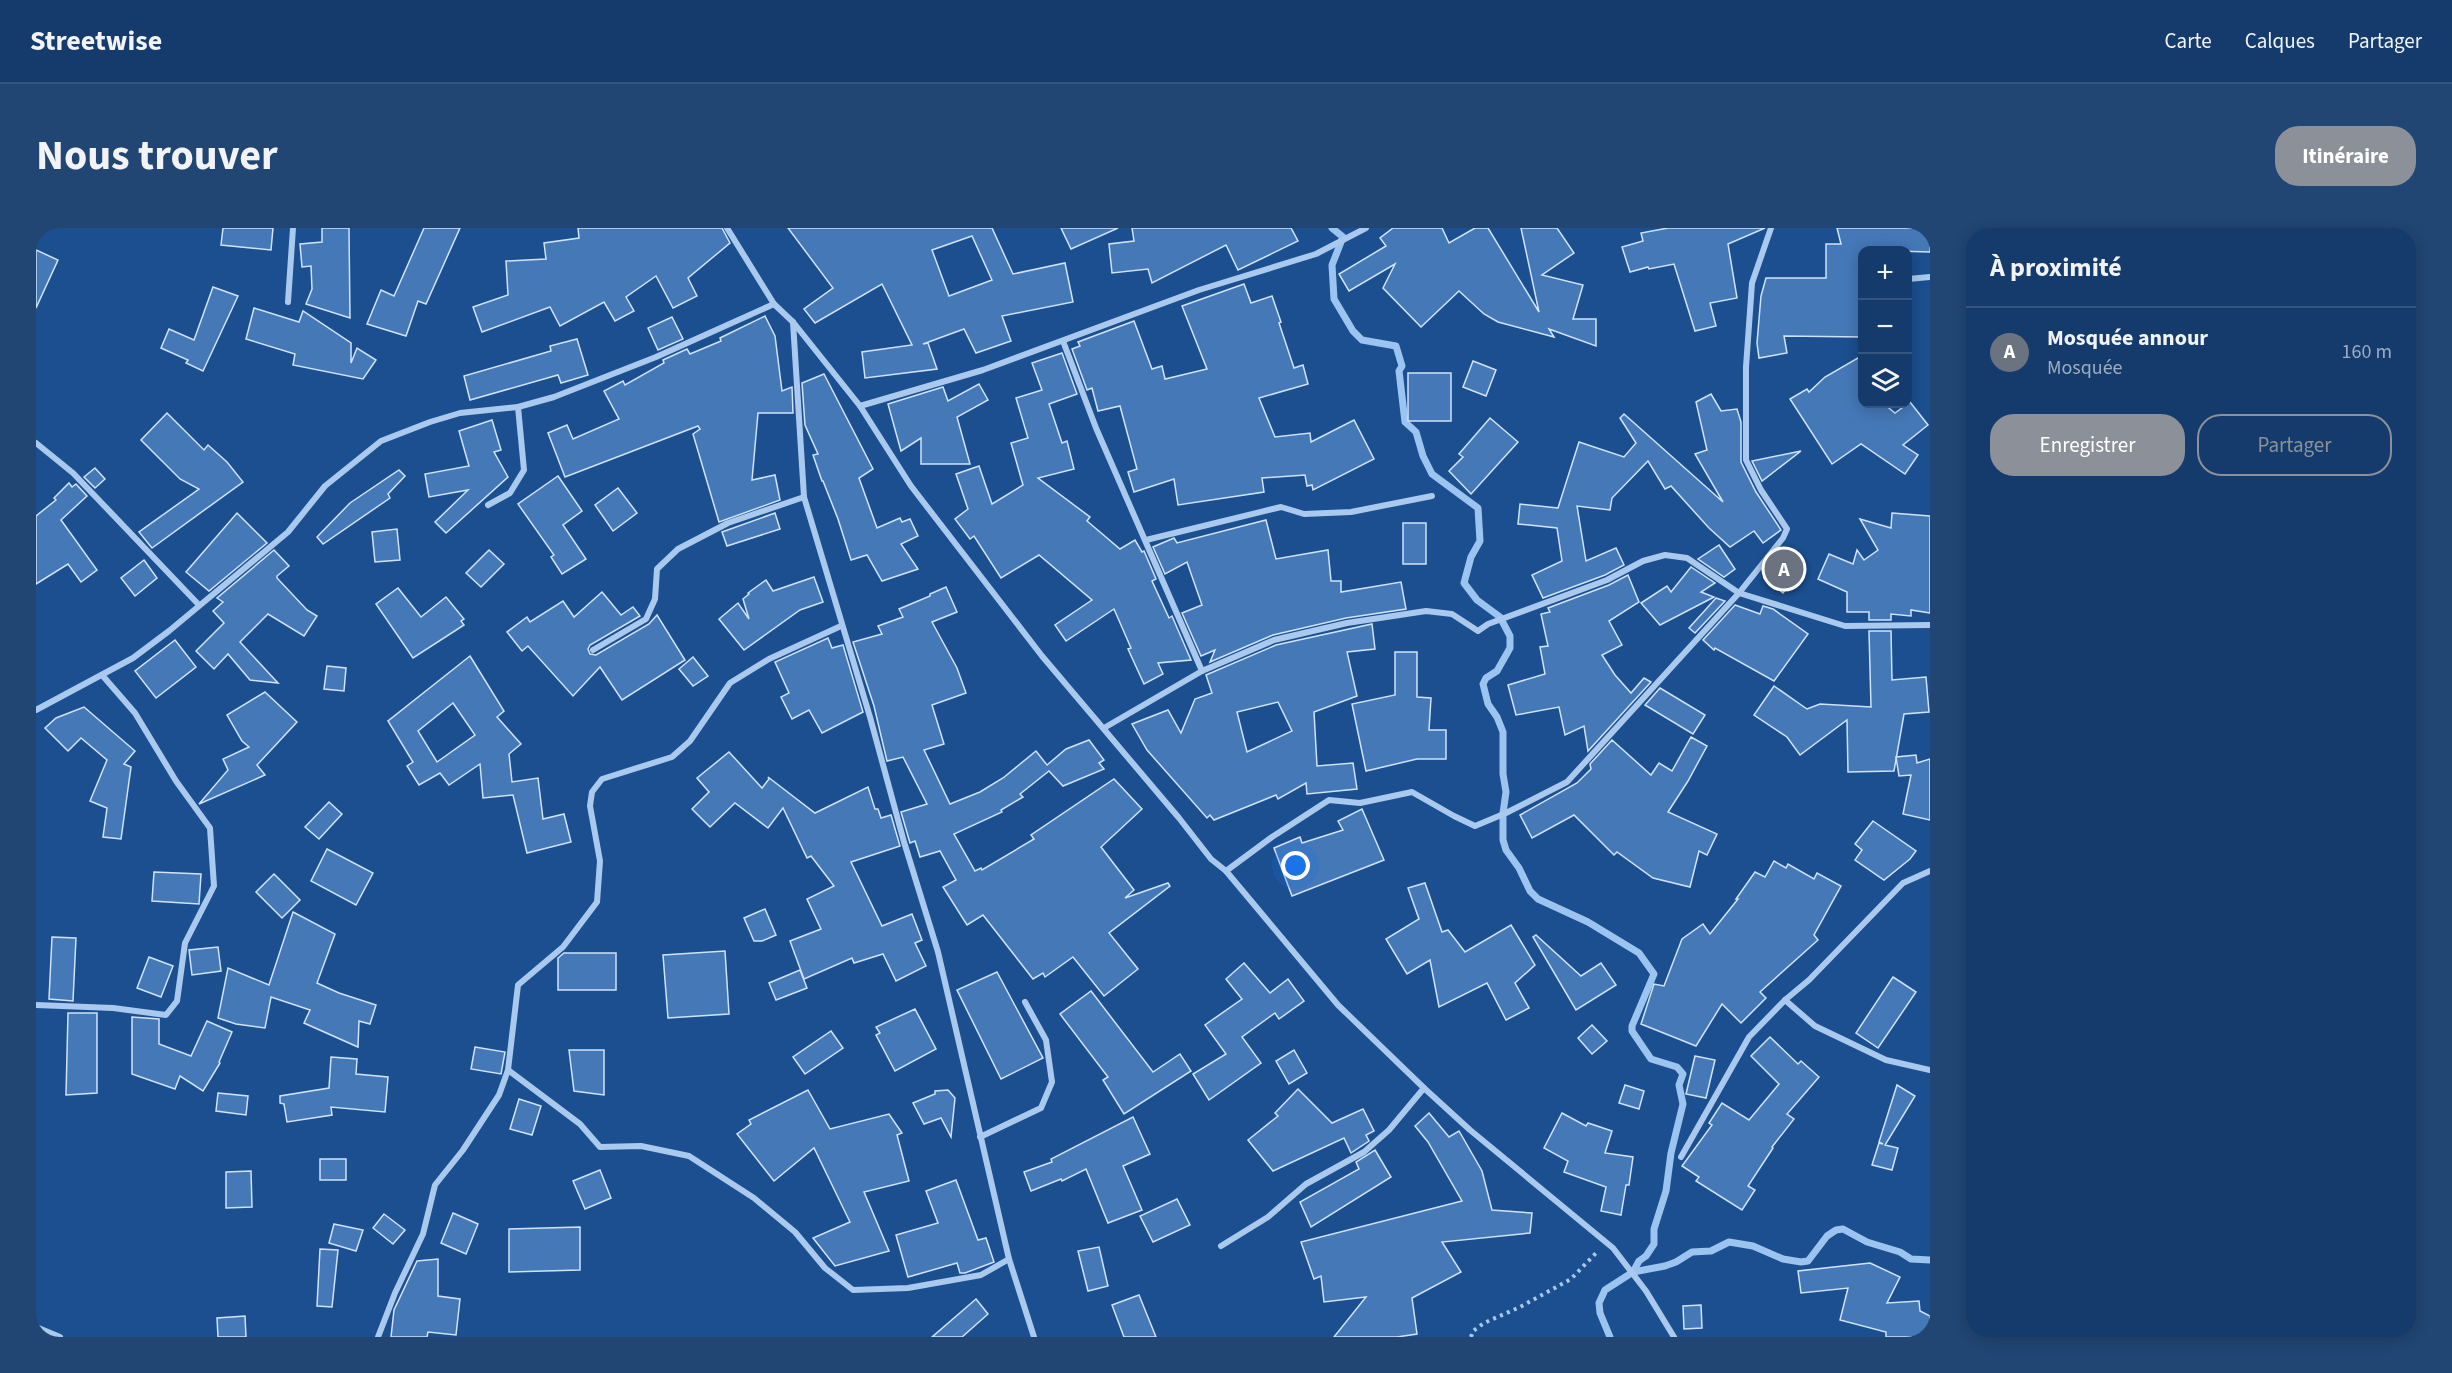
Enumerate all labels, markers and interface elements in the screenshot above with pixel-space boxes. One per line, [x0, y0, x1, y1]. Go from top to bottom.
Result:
text: Streetwise [30, 21, 162, 61]
text: Carte [2165, 26, 2212, 56]
text: Calques [2245, 26, 2315, 56]
text: Partager [2348, 26, 2422, 56]
text: Nous trouver [36, 126, 278, 186]
button: Itinéraire [2275, 126, 2416, 186]
map controls [1858, 246, 1912, 408]
button: + [1858, 246, 1912, 300]
text: À proximité [1990, 249, 2122, 286]
button: − [1858, 300, 1912, 354]
text: Mosquée annour [2047, 322, 2208, 354]
text: A [2004, 338, 2015, 366]
text: 160 m [2342, 338, 2392, 366]
button: layers [1858, 354, 1912, 408]
text: Mosquée [2047, 354, 2123, 382]
button: Enregistrer [1990, 414, 2185, 476]
button: Partager [2197, 414, 2392, 476]
pin: A [1764, 546, 1804, 592]
your location [1281, 851, 1310, 880]

